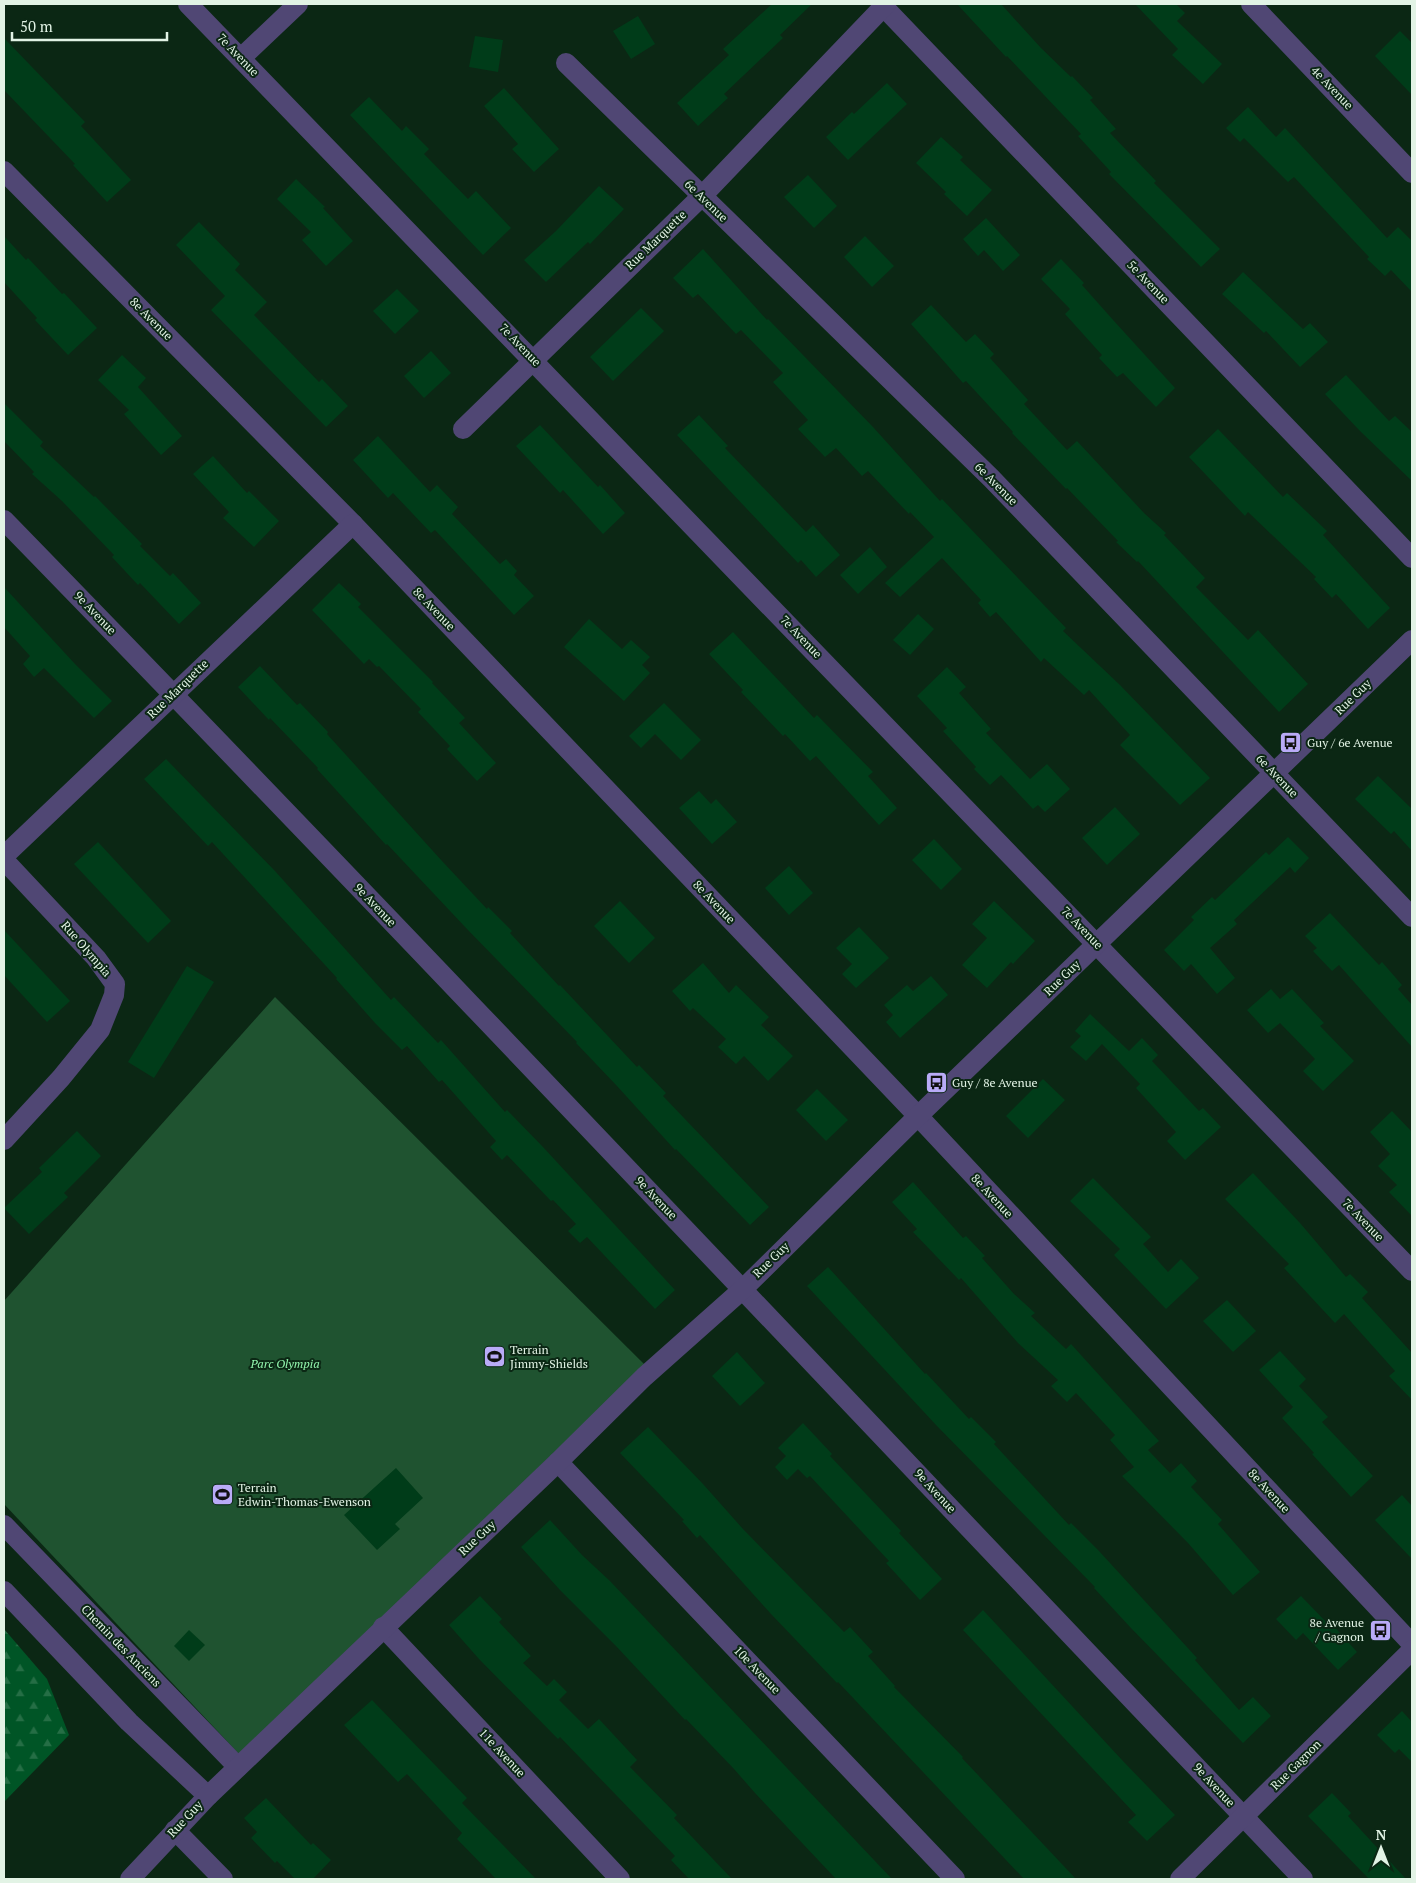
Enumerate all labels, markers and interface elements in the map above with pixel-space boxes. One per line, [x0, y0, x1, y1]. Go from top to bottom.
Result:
scale bar [12, 10, 168, 42]
text: 50 m [20, 16, 53, 36]
street label: 7e Avenue [214, 30, 262, 79]
street label: 4e Avenue [1308, 63, 1357, 112]
street label: 6e Avenue [682, 176, 731, 225]
street label: Rue Marquette [622, 207, 689, 272]
street label: 5e Avenue [1124, 257, 1173, 306]
street label: 8e Avenue [127, 294, 176, 343]
street label: 7e Avenue [496, 320, 544, 369]
street label: 6e Avenue [972, 459, 1021, 508]
street label: 8e Avenue [410, 584, 459, 633]
street label: 9e Avenue [71, 588, 120, 637]
street label: 7e Avenue [777, 612, 825, 661]
street label: Rue Marquette [144, 656, 211, 721]
street label: Rue Guy [1331, 675, 1375, 718]
bus stop icon: Guy / 6e Avenue [1279, 731, 1303, 755]
place label: Guy / 6e Avenue [1307, 735, 1393, 750]
street label: 6e Avenue [1253, 751, 1302, 800]
street label: 8e Avenue [690, 877, 739, 926]
street label: 9e Avenue [351, 880, 400, 929]
street label: 7e Avenue [1058, 903, 1106, 952]
street label: Rue Olympia [58, 918, 115, 980]
street label: Rue Guy [1040, 956, 1084, 999]
bus stop icon: Guy / 8e Avenue [924, 1071, 948, 1095]
place label: Guy / 8e Avenue [952, 1075, 1038, 1090]
street label: 8e Avenue [968, 1171, 1016, 1221]
street label: 9e Avenue [632, 1173, 681, 1222]
street label: 7e Avenue [1339, 1195, 1387, 1244]
street label: Rue Guy [749, 1238, 793, 1281]
place label: Terrain Jimmy-Shields [510, 1342, 588, 1371]
sports icon: Terrain Jimmy-Shields [482, 1345, 506, 1369]
park label: Parc Olympia [249, 1356, 320, 1371]
street label: 9e Avenue [911, 1466, 959, 1516]
street label: 8e Avenue [1245, 1466, 1293, 1516]
place label: Terrain Edwin-Thomas-Ewenson [238, 1480, 371, 1509]
sports icon: Terrain Edwin-Thomas-Ewenson [210, 1483, 234, 1507]
street label: Rue Guy [455, 1516, 499, 1558]
street label: Chemin des Anciens [78, 1601, 164, 1690]
place label: 8e Avenue / Gagnon [1310, 1615, 1364, 1644]
bus stop icon: 8e Avenue / Gagnon [1368, 1618, 1392, 1642]
street label: 10e Avenue [731, 1643, 784, 1697]
street label: 11e Avenue [476, 1725, 529, 1780]
street label: Rue Gagnon [1267, 1736, 1324, 1793]
street label: 9e Avenue [1190, 1760, 1238, 1810]
street label: Rue Guy [164, 1797, 206, 1840]
north arrow [1356, 1823, 1406, 1873]
text: N [1376, 1825, 1387, 1844]

